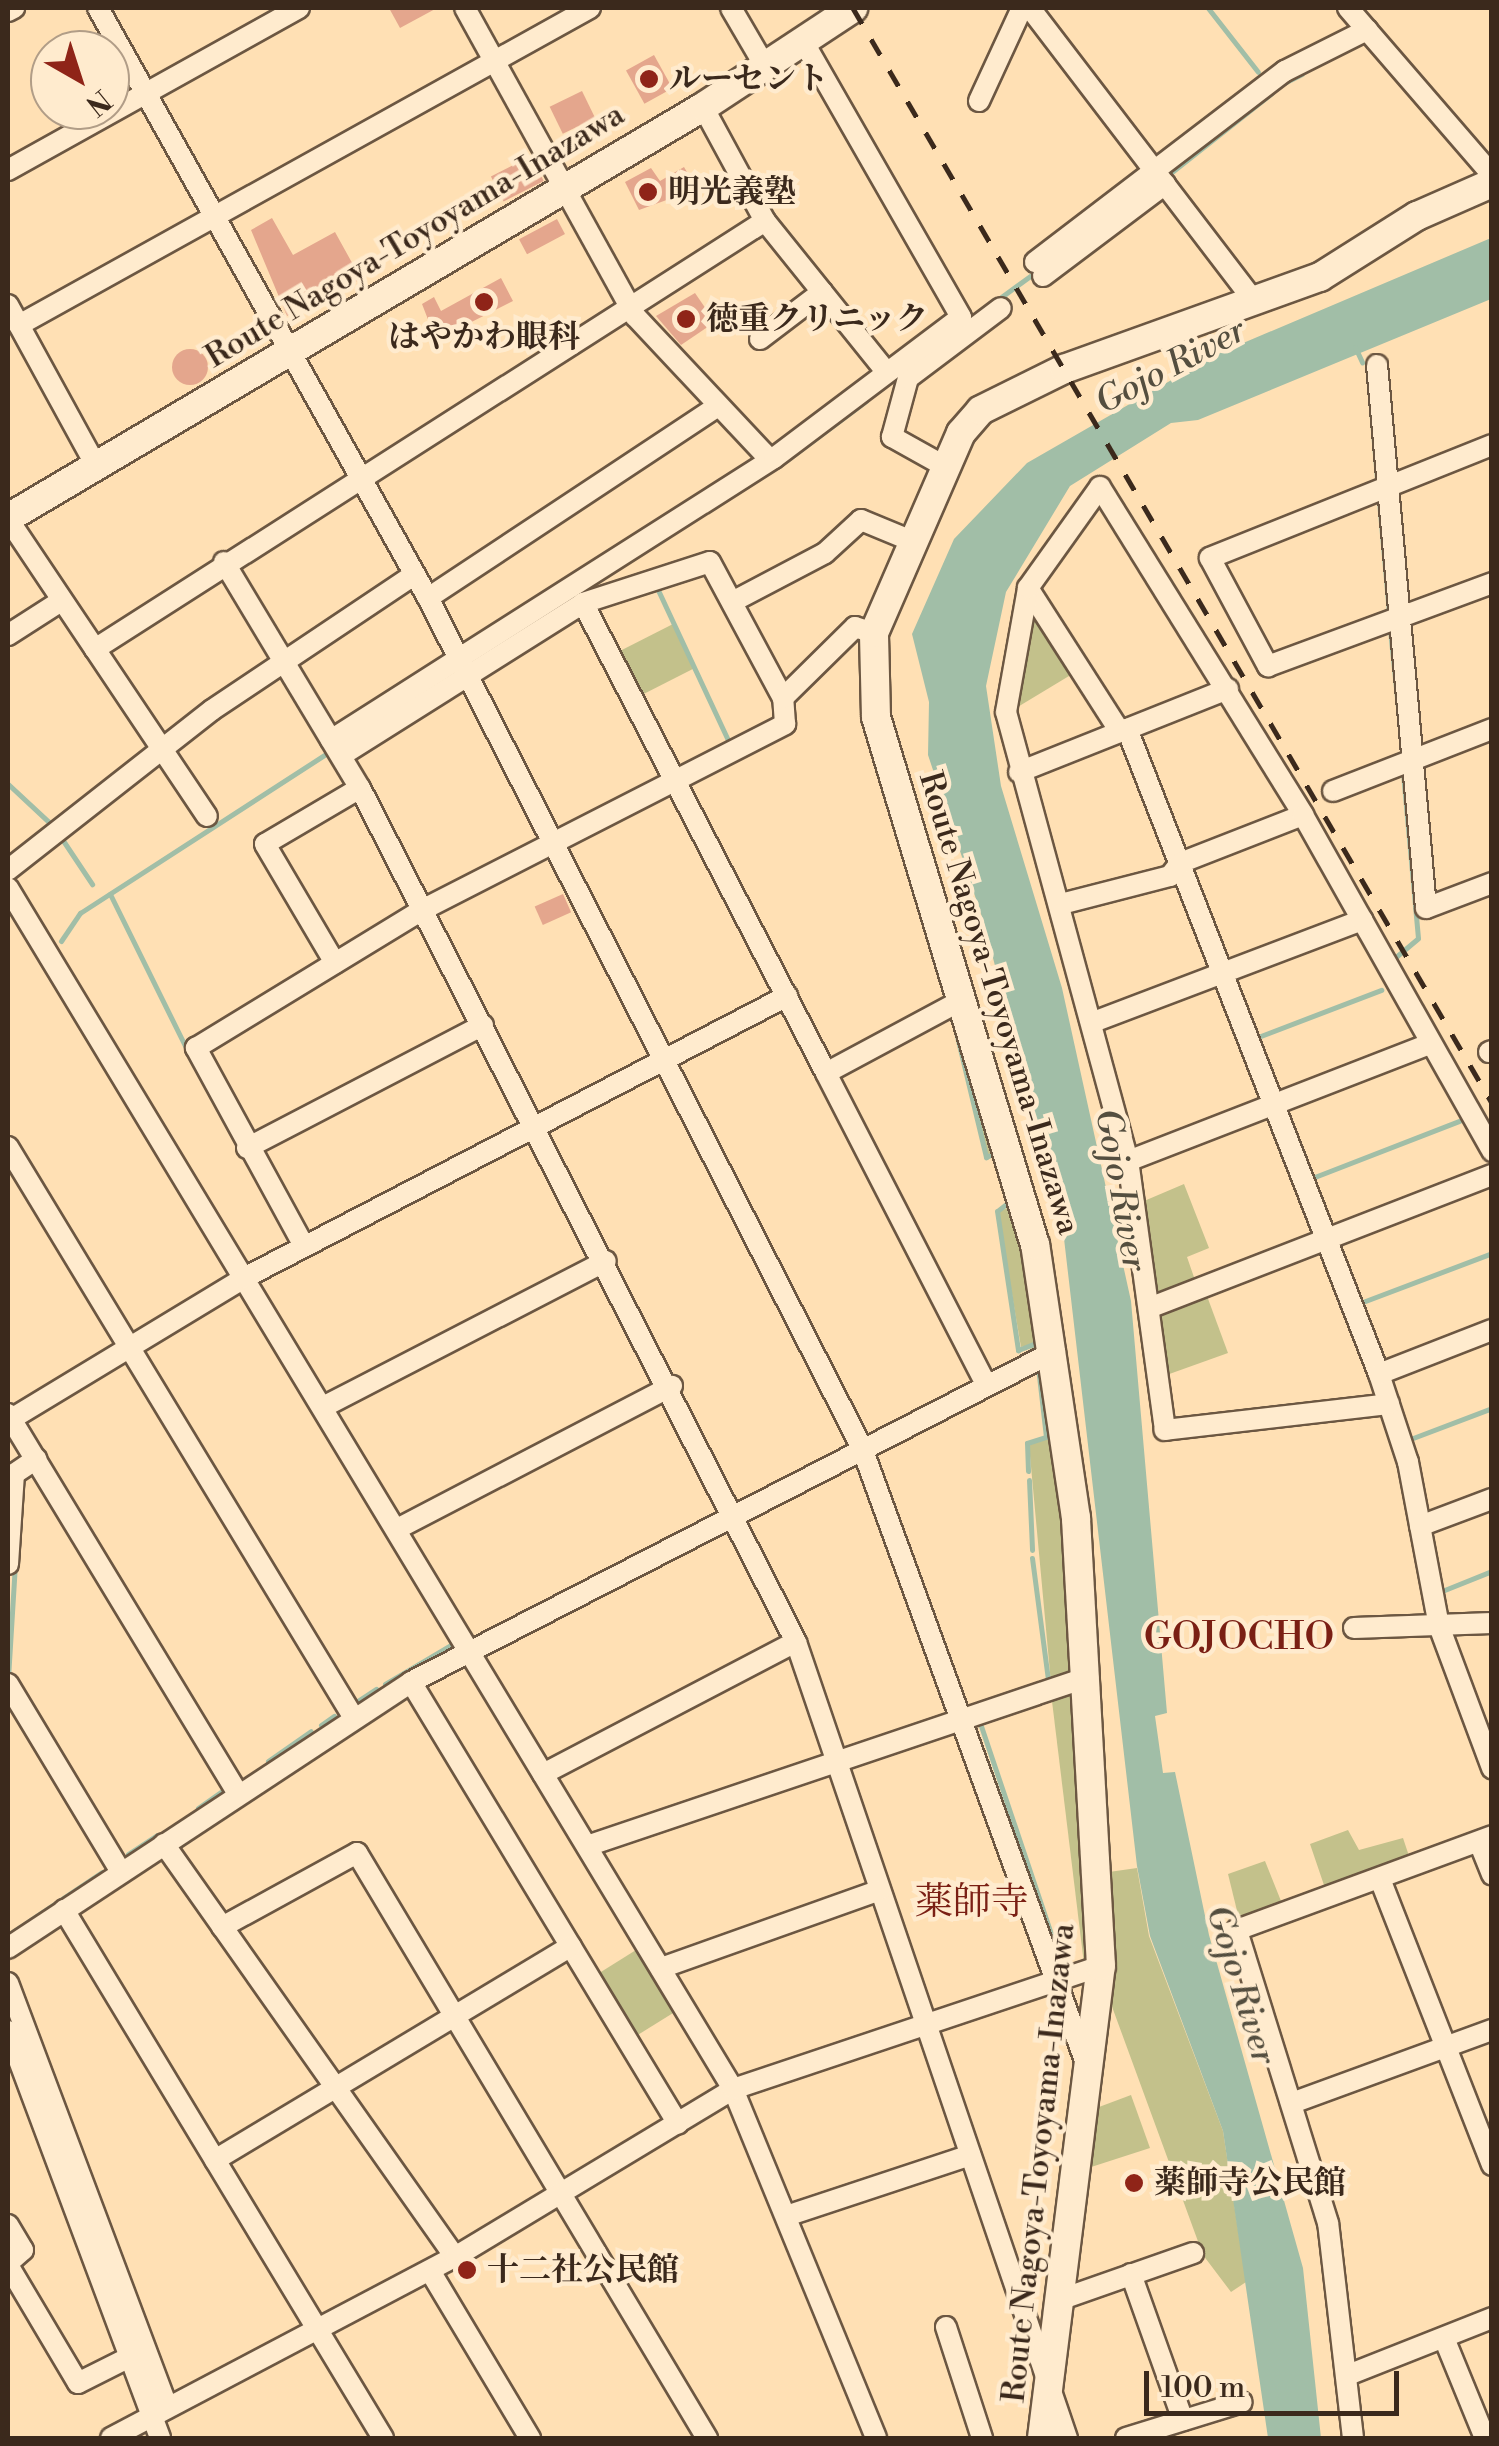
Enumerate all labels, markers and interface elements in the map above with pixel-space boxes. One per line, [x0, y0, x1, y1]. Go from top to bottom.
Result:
north arrow [30, 30, 130, 130]
place label: ルーセント [669, 60, 829, 98]
marker: ルーセント [638, 68, 660, 90]
text: N [78, 82, 118, 123]
street label: Route Nagoya-Toyoyama-Inazawa [199, 95, 631, 377]
place label: 明光義塾 [668, 173, 796, 211]
marker: 明光義塾 [637, 181, 659, 203]
marker: はやかわ眼科 [473, 291, 495, 313]
place label: 徳重クリニック [706, 300, 930, 338]
marker: 徳重クリニック [675, 308, 697, 330]
water label: Gojo River [1089, 310, 1253, 424]
place label: はやかわ眼科 [388, 318, 580, 356]
street label: Route Nagoya-Toyoyama-Inazawa [910, 767, 1088, 1239]
water label: Gojo River [1085, 1105, 1155, 1275]
district label: GOJOCHO [1135, 1615, 1343, 1661]
district label: 薬師寺 [915, 1880, 1029, 1926]
water label: Gojo River [1196, 1900, 1284, 2070]
street label: Route Nagoya-Toyoyama-Inazawa [995, 1921, 1083, 2405]
place label: 薬師寺公民館 [1154, 2164, 1346, 2202]
marker: 薬師寺公民館 [1123, 2172, 1145, 2194]
place label: 十二社公民館 [487, 2251, 679, 2289]
marker: 十二社公民館 [456, 2259, 478, 2281]
scale bar [1149, 2351, 1404, 2413]
text: 100 m [1161, 2369, 1245, 2407]

